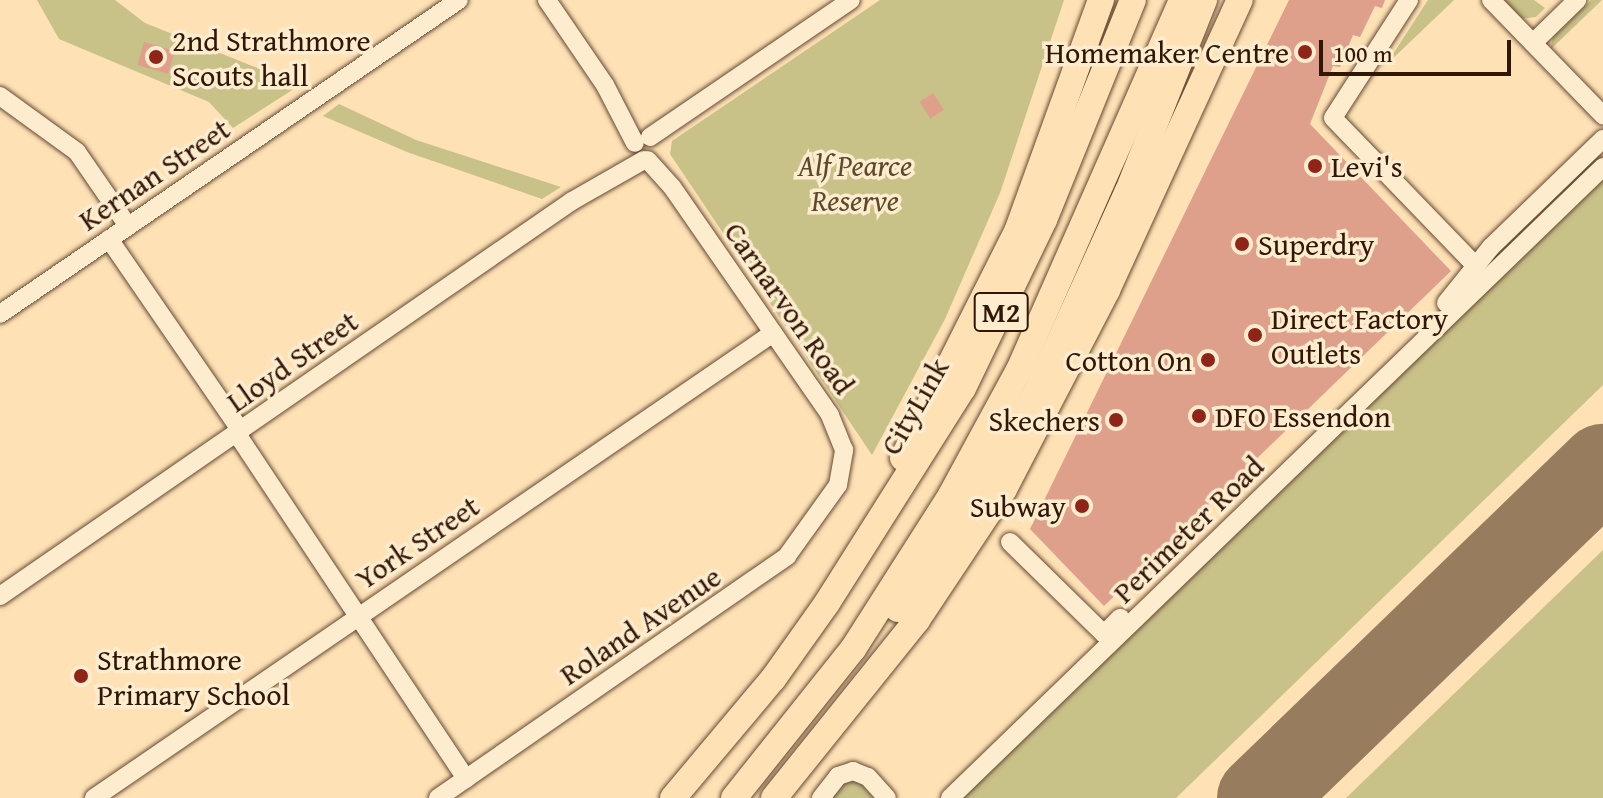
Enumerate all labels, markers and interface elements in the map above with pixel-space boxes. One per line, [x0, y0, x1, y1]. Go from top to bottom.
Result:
place label: 2nd Strathmore Scouts hall [172, 22, 371, 92]
scale bar [1323, 24, 1515, 74]
place label: Homemaker Centre [1045, 34, 1289, 70]
text: 100 m [1333, 36, 1393, 71]
marker: Homemaker Centre [1296, 43, 1314, 61]
marker: 2nd Strathmore Scouts hall [147, 48, 165, 66]
street label: Kernan Street [72, 110, 236, 238]
park label: Alf Pearce Reserve [798, 147, 912, 218]
place label: Levi's [1331, 148, 1403, 184]
marker: Levi's [1306, 157, 1324, 175]
street label: Carnarvon Road [717, 215, 863, 401]
place label: Superdry [1258, 226, 1375, 262]
marker: Superdry [1233, 235, 1251, 253]
road number: M2 [973, 288, 1029, 336]
place label: Direct Factory Outlets [1271, 300, 1448, 370]
street label: Lloyd Street [220, 303, 364, 419]
marker: Direct Factory Outlets [1246, 326, 1264, 344]
place label: Cotton On [1065, 342, 1192, 378]
street label: CityLink [872, 351, 956, 461]
marker: Cotton On [1199, 351, 1217, 369]
place label: DFO Essendon [1215, 398, 1391, 434]
place label: Skechers [989, 402, 1100, 438]
marker: DFO Essendon [1190, 407, 1208, 425]
marker: Skechers [1107, 411, 1125, 429]
street label: Perimeter Road [1105, 448, 1271, 610]
street label: York Street [348, 487, 486, 597]
place label: Subway [970, 488, 1066, 524]
marker: Subway [1073, 497, 1091, 515]
street label: Roland Avenue [552, 558, 728, 692]
place label: Strathmore Primary School [97, 641, 290, 712]
marker: Strathmore Primary School [72, 667, 90, 685]

